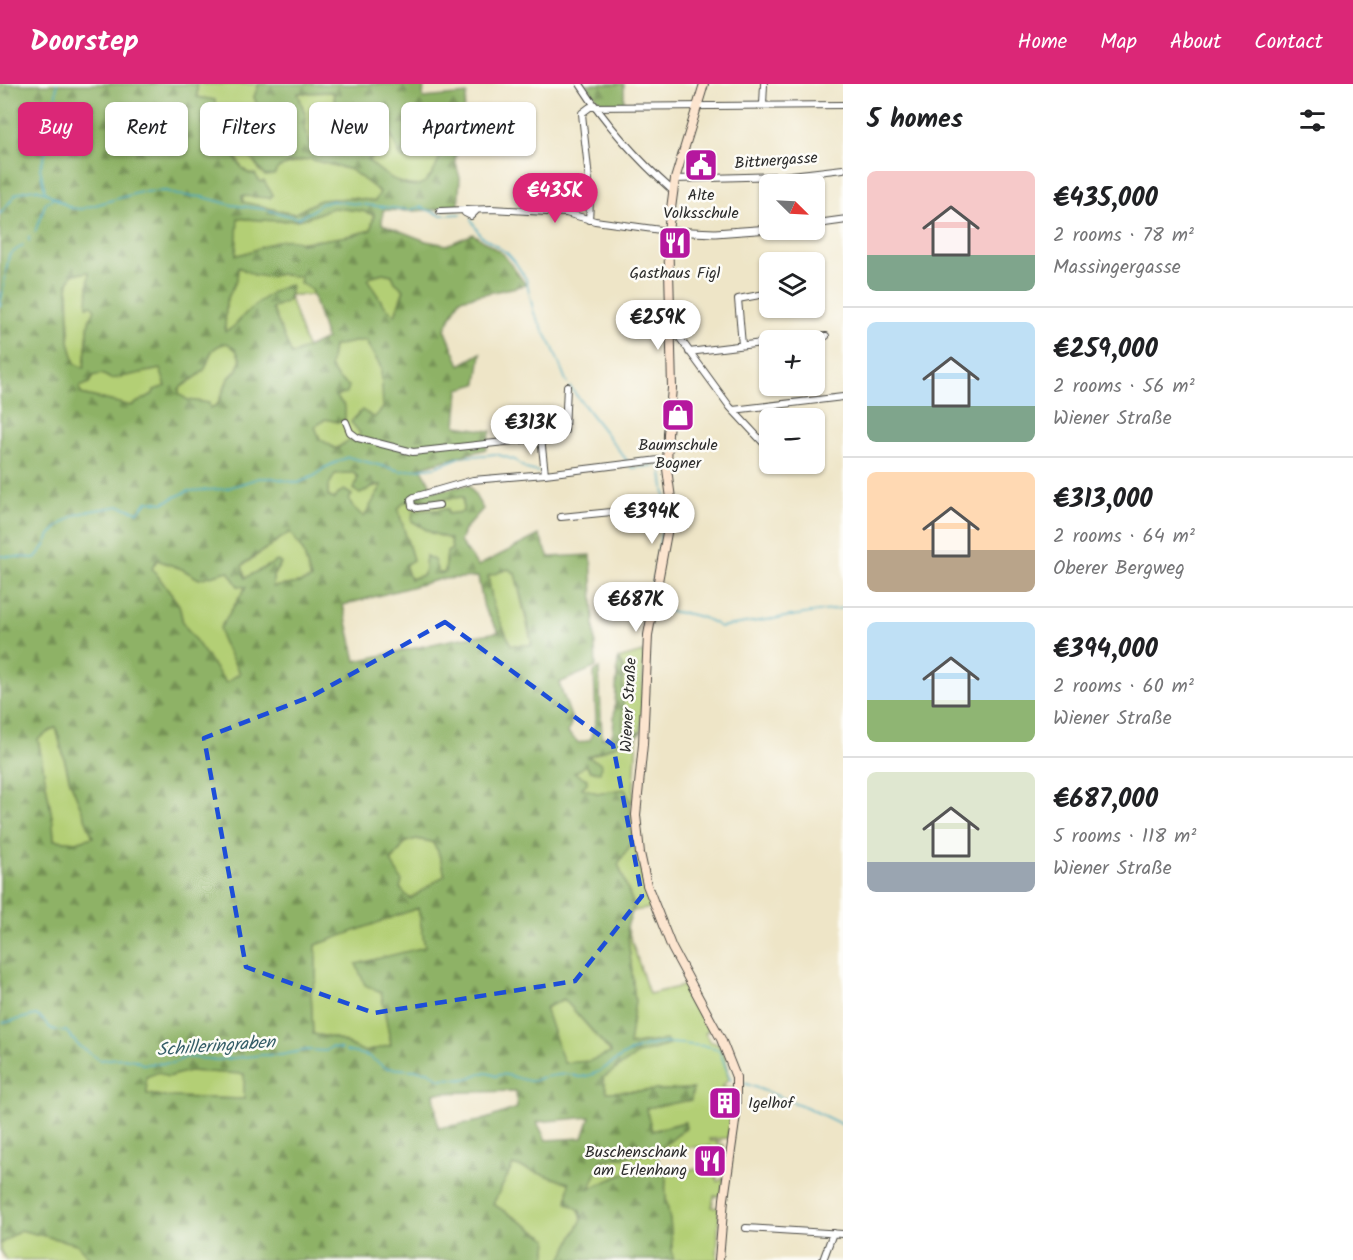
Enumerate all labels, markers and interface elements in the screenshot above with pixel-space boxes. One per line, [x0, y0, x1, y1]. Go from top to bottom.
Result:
text: Doorstep [30, 20, 139, 65]
text: Home [1018, 26, 1067, 59]
text: Map [1100, 26, 1137, 59]
text: About [1170, 26, 1221, 59]
text: Contact [1254, 26, 1323, 59]
text: 5 homes [867, 99, 963, 141]
chip: Buy [18, 102, 93, 156]
chip: Rent [105, 102, 188, 156]
chip: Filters [200, 102, 297, 156]
chip: New [309, 102, 389, 156]
chip: Apartment [401, 102, 536, 156]
icon: filters [1296, 104, 1329, 137]
street label: Bittnergasse [734, 146, 818, 176]
public building icon: Alte Volksschule [683, 147, 719, 183]
pin: €435K [513, 173, 597, 224]
north arrow [759, 174, 825, 240]
map controls [759, 174, 825, 474]
text: €435K [527, 176, 583, 208]
text: €435,000 [1053, 178, 1158, 220]
place label: Alte Volksschule [663, 183, 739, 226]
icon: home [915, 195, 987, 267]
text: 2 rooms · 78 m² [1053, 220, 1194, 252]
restaurant icon: Gasthaus Figl [657, 225, 693, 261]
button: layers [759, 252, 825, 318]
text: Massingergasse [1053, 252, 1181, 284]
place label: Gasthaus Figl [630, 261, 721, 286]
pin: €259K [616, 300, 700, 351]
text: €259K [630, 303, 686, 335]
text: €259,000 [1053, 329, 1158, 371]
button: + [759, 330, 825, 396]
icon: home [915, 346, 987, 418]
text: 2 rooms · 56 m² [1053, 371, 1195, 403]
shop icon: Baumschule Bogner [660, 397, 696, 433]
text: Wiener Straße [1053, 403, 1172, 435]
pin: €313K [489, 405, 573, 456]
text: €313K [505, 408, 557, 440]
button: − [759, 408, 825, 474]
place label: Baumschule Bogner [638, 433, 718, 476]
text: €313,000 [1053, 479, 1153, 521]
pin: €394K [610, 494, 694, 545]
icon: home [915, 496, 987, 568]
text: €394K [624, 497, 680, 529]
text: 2 rooms · 64 m² [1053, 521, 1195, 553]
text: Oberer Bergweg [1053, 553, 1185, 585]
pin: €687K [594, 582, 678, 633]
text: €687K [608, 585, 664, 617]
text: €394,000 [1053, 629, 1158, 671]
icon: home [915, 646, 987, 718]
street label: Wiener Straße [614, 657, 644, 753]
text: 2 rooms · 60 m² [1053, 671, 1194, 703]
text: Wiener Straße [1053, 703, 1172, 735]
text: €687,000 [1053, 779, 1158, 821]
icon: home [915, 796, 987, 868]
text: 5 rooms · 118 m² [1053, 821, 1196, 853]
text: Wiener Straße [1053, 853, 1172, 885]
water label: Schilleringraben [156, 1028, 277, 1066]
building icon: Igelhof [707, 1085, 743, 1121]
place label: Igelhof [748, 1091, 796, 1116]
place label: Buschenschank am Erlenhang [585, 1140, 687, 1183]
restaurant icon: Buschenschank am Erlenhang [692, 1143, 728, 1179]

